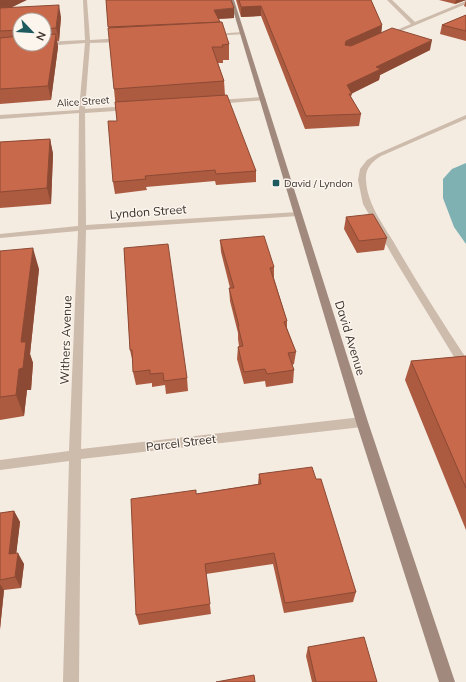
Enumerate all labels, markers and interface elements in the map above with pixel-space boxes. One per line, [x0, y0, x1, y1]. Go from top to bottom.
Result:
north arrow [12, 12, 52, 52]
text: N [33, 30, 49, 43]
street label: Alice Street [56, 93, 110, 110]
place label: David / Lyndon [284, 177, 353, 190]
marker: David / Lyndon [271, 178, 281, 188]
street label: Lyndon Street [109, 201, 187, 222]
street label: Withers Avenue [56, 295, 75, 385]
street label: David Avenue [332, 299, 369, 377]
street label: Parcel Street [145, 431, 217, 454]

